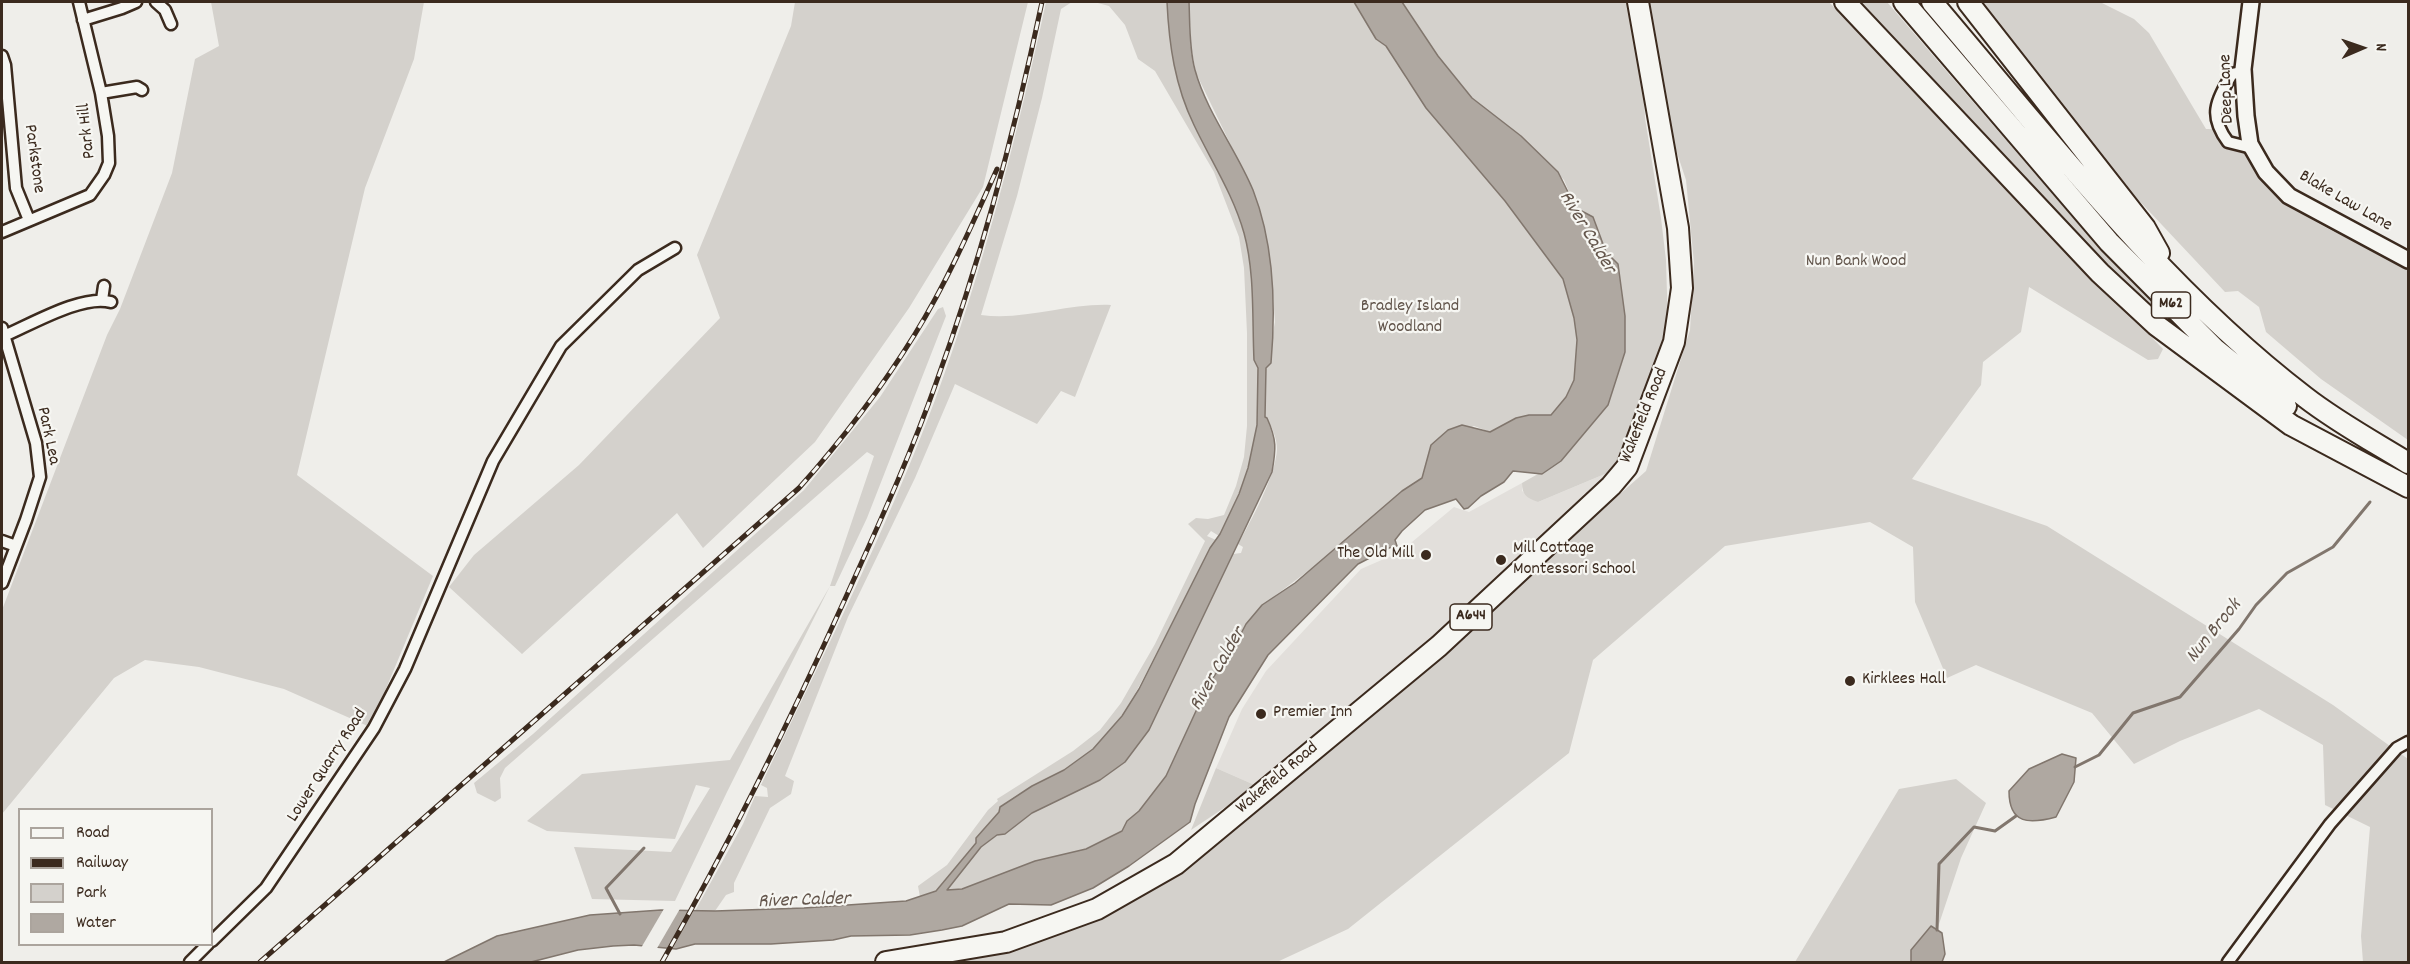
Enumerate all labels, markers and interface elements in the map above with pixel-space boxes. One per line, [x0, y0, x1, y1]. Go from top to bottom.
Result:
north arrow [2332, 18, 2392, 78]
text: N [2369, 43, 2392, 52]
street label: Deep Lane [2216, 54, 2240, 124]
street label: Park Hill [74, 102, 102, 160]
street label: Parkstone [17, 123, 49, 195]
street label: Blake Law Lane [2294, 167, 2396, 237]
water label: River Calder [1552, 187, 1620, 279]
park label: Nun Bank Wood [1806, 252, 1906, 274]
road number: M62 [2152, 292, 2190, 318]
park label: Bradley Island Woodland [1361, 297, 1459, 340]
street label: Wakefield Road [1616, 365, 1674, 467]
street label: Park Lea [30, 405, 64, 467]
place label: Mill Cottage Montessori School [1513, 539, 1635, 582]
place label: The Old Mill [1337, 544, 1414, 566]
marker: The Old Mill [1419, 548, 1433, 562]
marker: Mill Cottage Montessori School [1494, 553, 1508, 567]
water label: Nun Brook [2182, 595, 2248, 669]
road number: A644 [1450, 604, 1492, 630]
water label: River Calder [1186, 624, 1252, 716]
place label: Kirklees Hall [1862, 670, 1946, 692]
marker: Kirklees Hall [1843, 674, 1857, 688]
place label: Premier Inn [1273, 703, 1352, 725]
street label: Lower Quarry Road [283, 705, 373, 827]
marker: Premier Inn [1254, 707, 1268, 721]
street label: Wakefield Road [1232, 738, 1324, 820]
legend [18, 808, 213, 946]
text: Road [76, 821, 110, 846]
text: Railway [76, 851, 128, 876]
text: Park [76, 881, 107, 906]
water label: River Calder [758, 888, 850, 916]
text: Water [76, 911, 116, 936]

